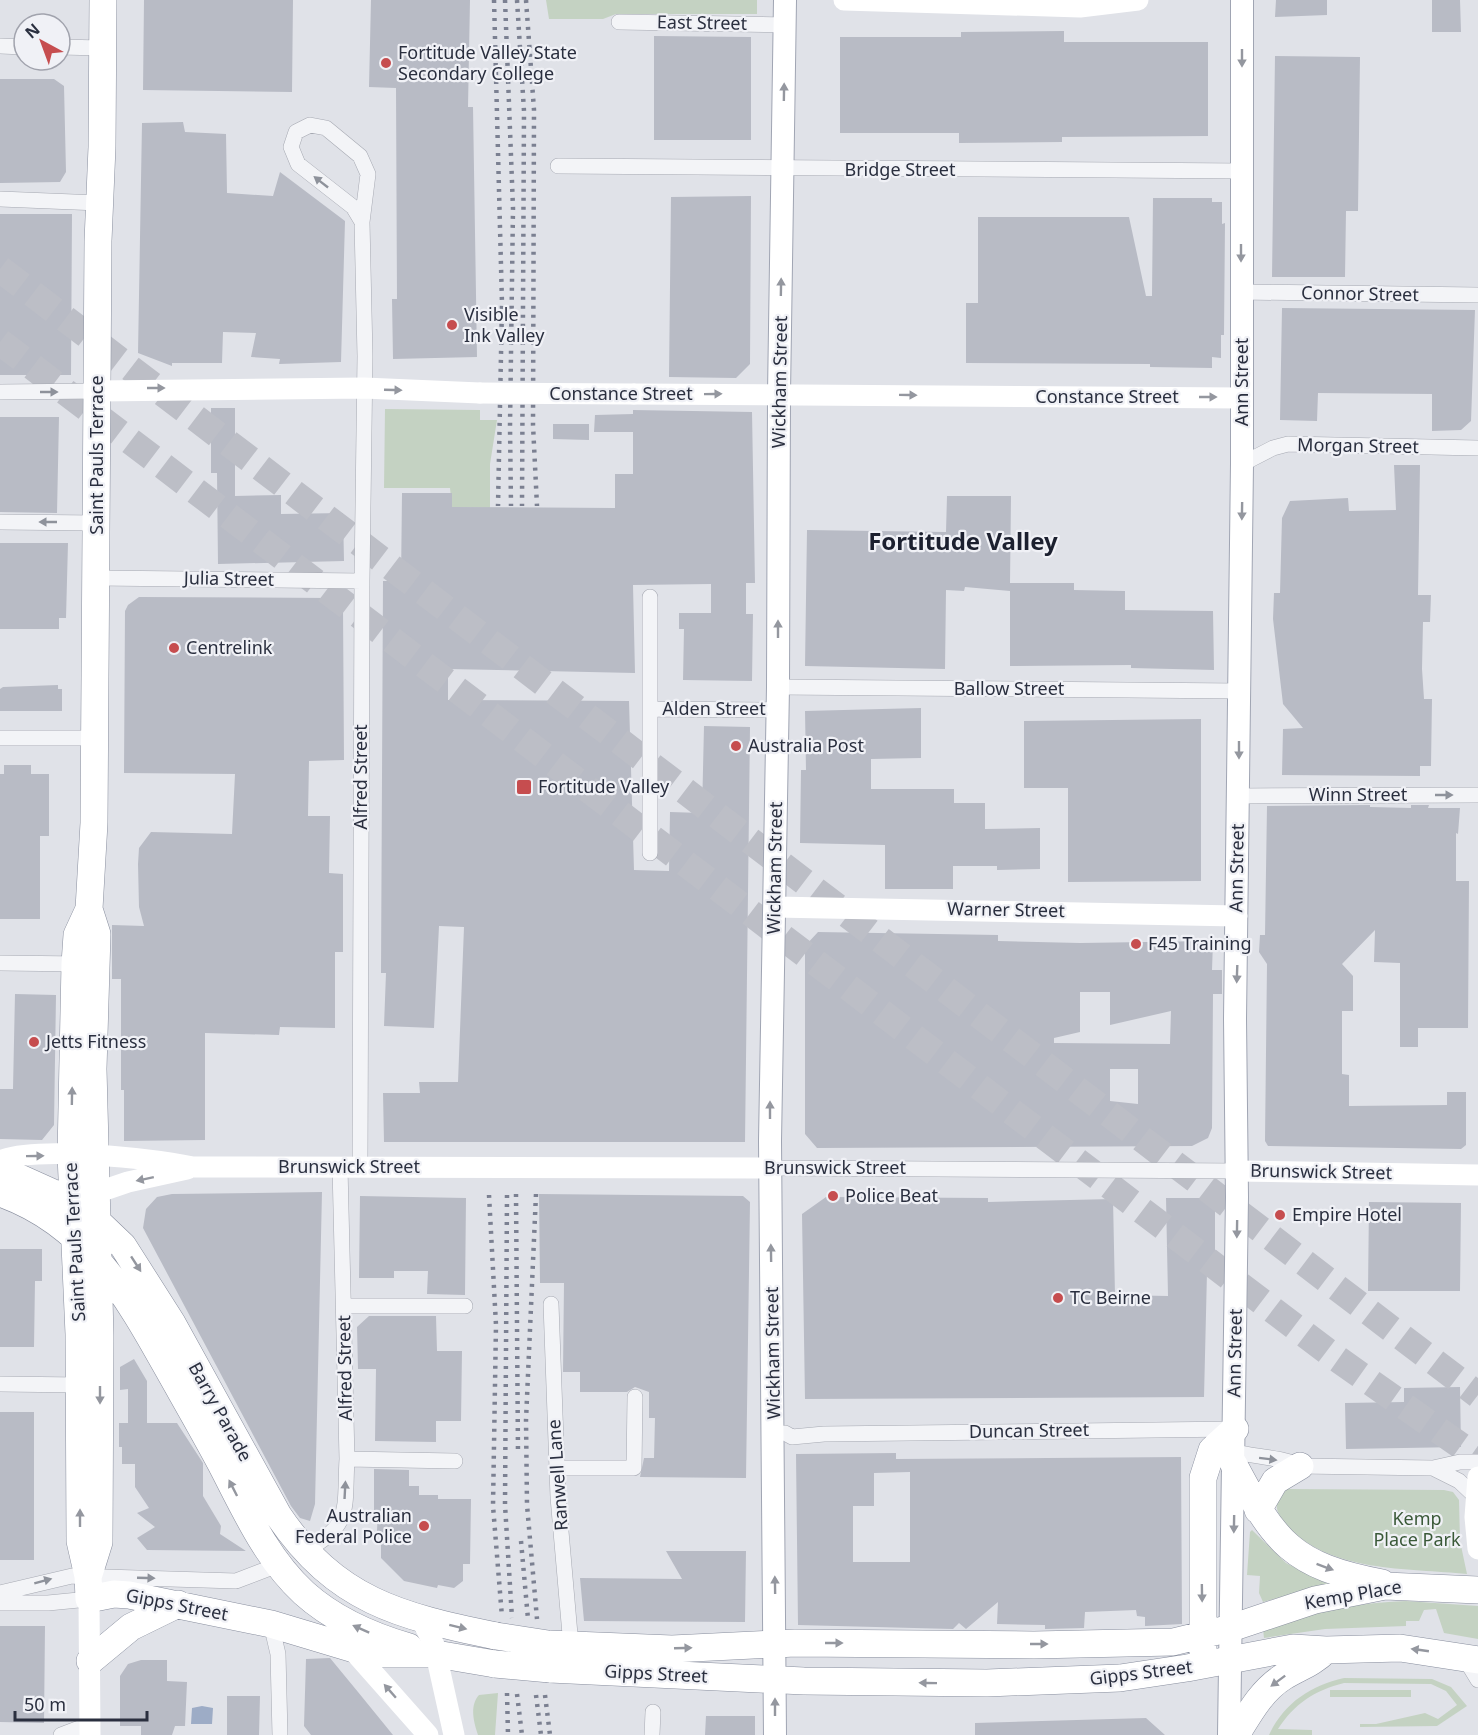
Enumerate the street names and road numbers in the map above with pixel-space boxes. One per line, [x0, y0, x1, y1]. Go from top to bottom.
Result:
street label: East Street [657, 9, 748, 35]
street label: Bridge Street [844, 157, 956, 181]
street label: Connor Street [1301, 280, 1420, 306]
street label: Wickham Street [766, 315, 792, 448]
street label: Ann Street [1229, 337, 1253, 426]
street label: Saint Pauls Terrace [84, 375, 108, 535]
street label: Constance Street [549, 381, 693, 405]
street label: Constance Street [1035, 384, 1179, 408]
street label: Morgan Street [1297, 432, 1420, 458]
street label: Julia Street [182, 565, 275, 591]
street label: Ballow Street [954, 676, 1065, 700]
street label: Alden Street [662, 696, 766, 720]
street label: Alfred Street [348, 724, 372, 830]
street label: Winn Street [1309, 782, 1408, 806]
street label: Wickham Street [761, 801, 787, 934]
street label: Ann Street [1223, 823, 1249, 913]
street label: Warner Street [947, 896, 1065, 922]
street label: Brunswick Street [278, 1154, 420, 1178]
street label: Brunswick Street [764, 1155, 906, 1179]
street label: Brunswick Street [1250, 1158, 1393, 1184]
street label: Saint Pauls Terrace [58, 1162, 90, 1322]
street label: Wickham Street [759, 1286, 785, 1420]
street label: Ann Street [1221, 1308, 1247, 1398]
street label: Alfred Street [331, 1315, 357, 1421]
street label: Barry Parade [184, 1358, 258, 1465]
street label: Duncan Street [969, 1417, 1090, 1443]
street label: Ranwell Lane [541, 1419, 573, 1532]
street label: Kemp Place [1302, 1574, 1403, 1614]
street label: Gipps Street [124, 1582, 231, 1626]
street label: Gipps Street [1088, 1654, 1194, 1690]
street label: Gipps Street [604, 1658, 709, 1688]

